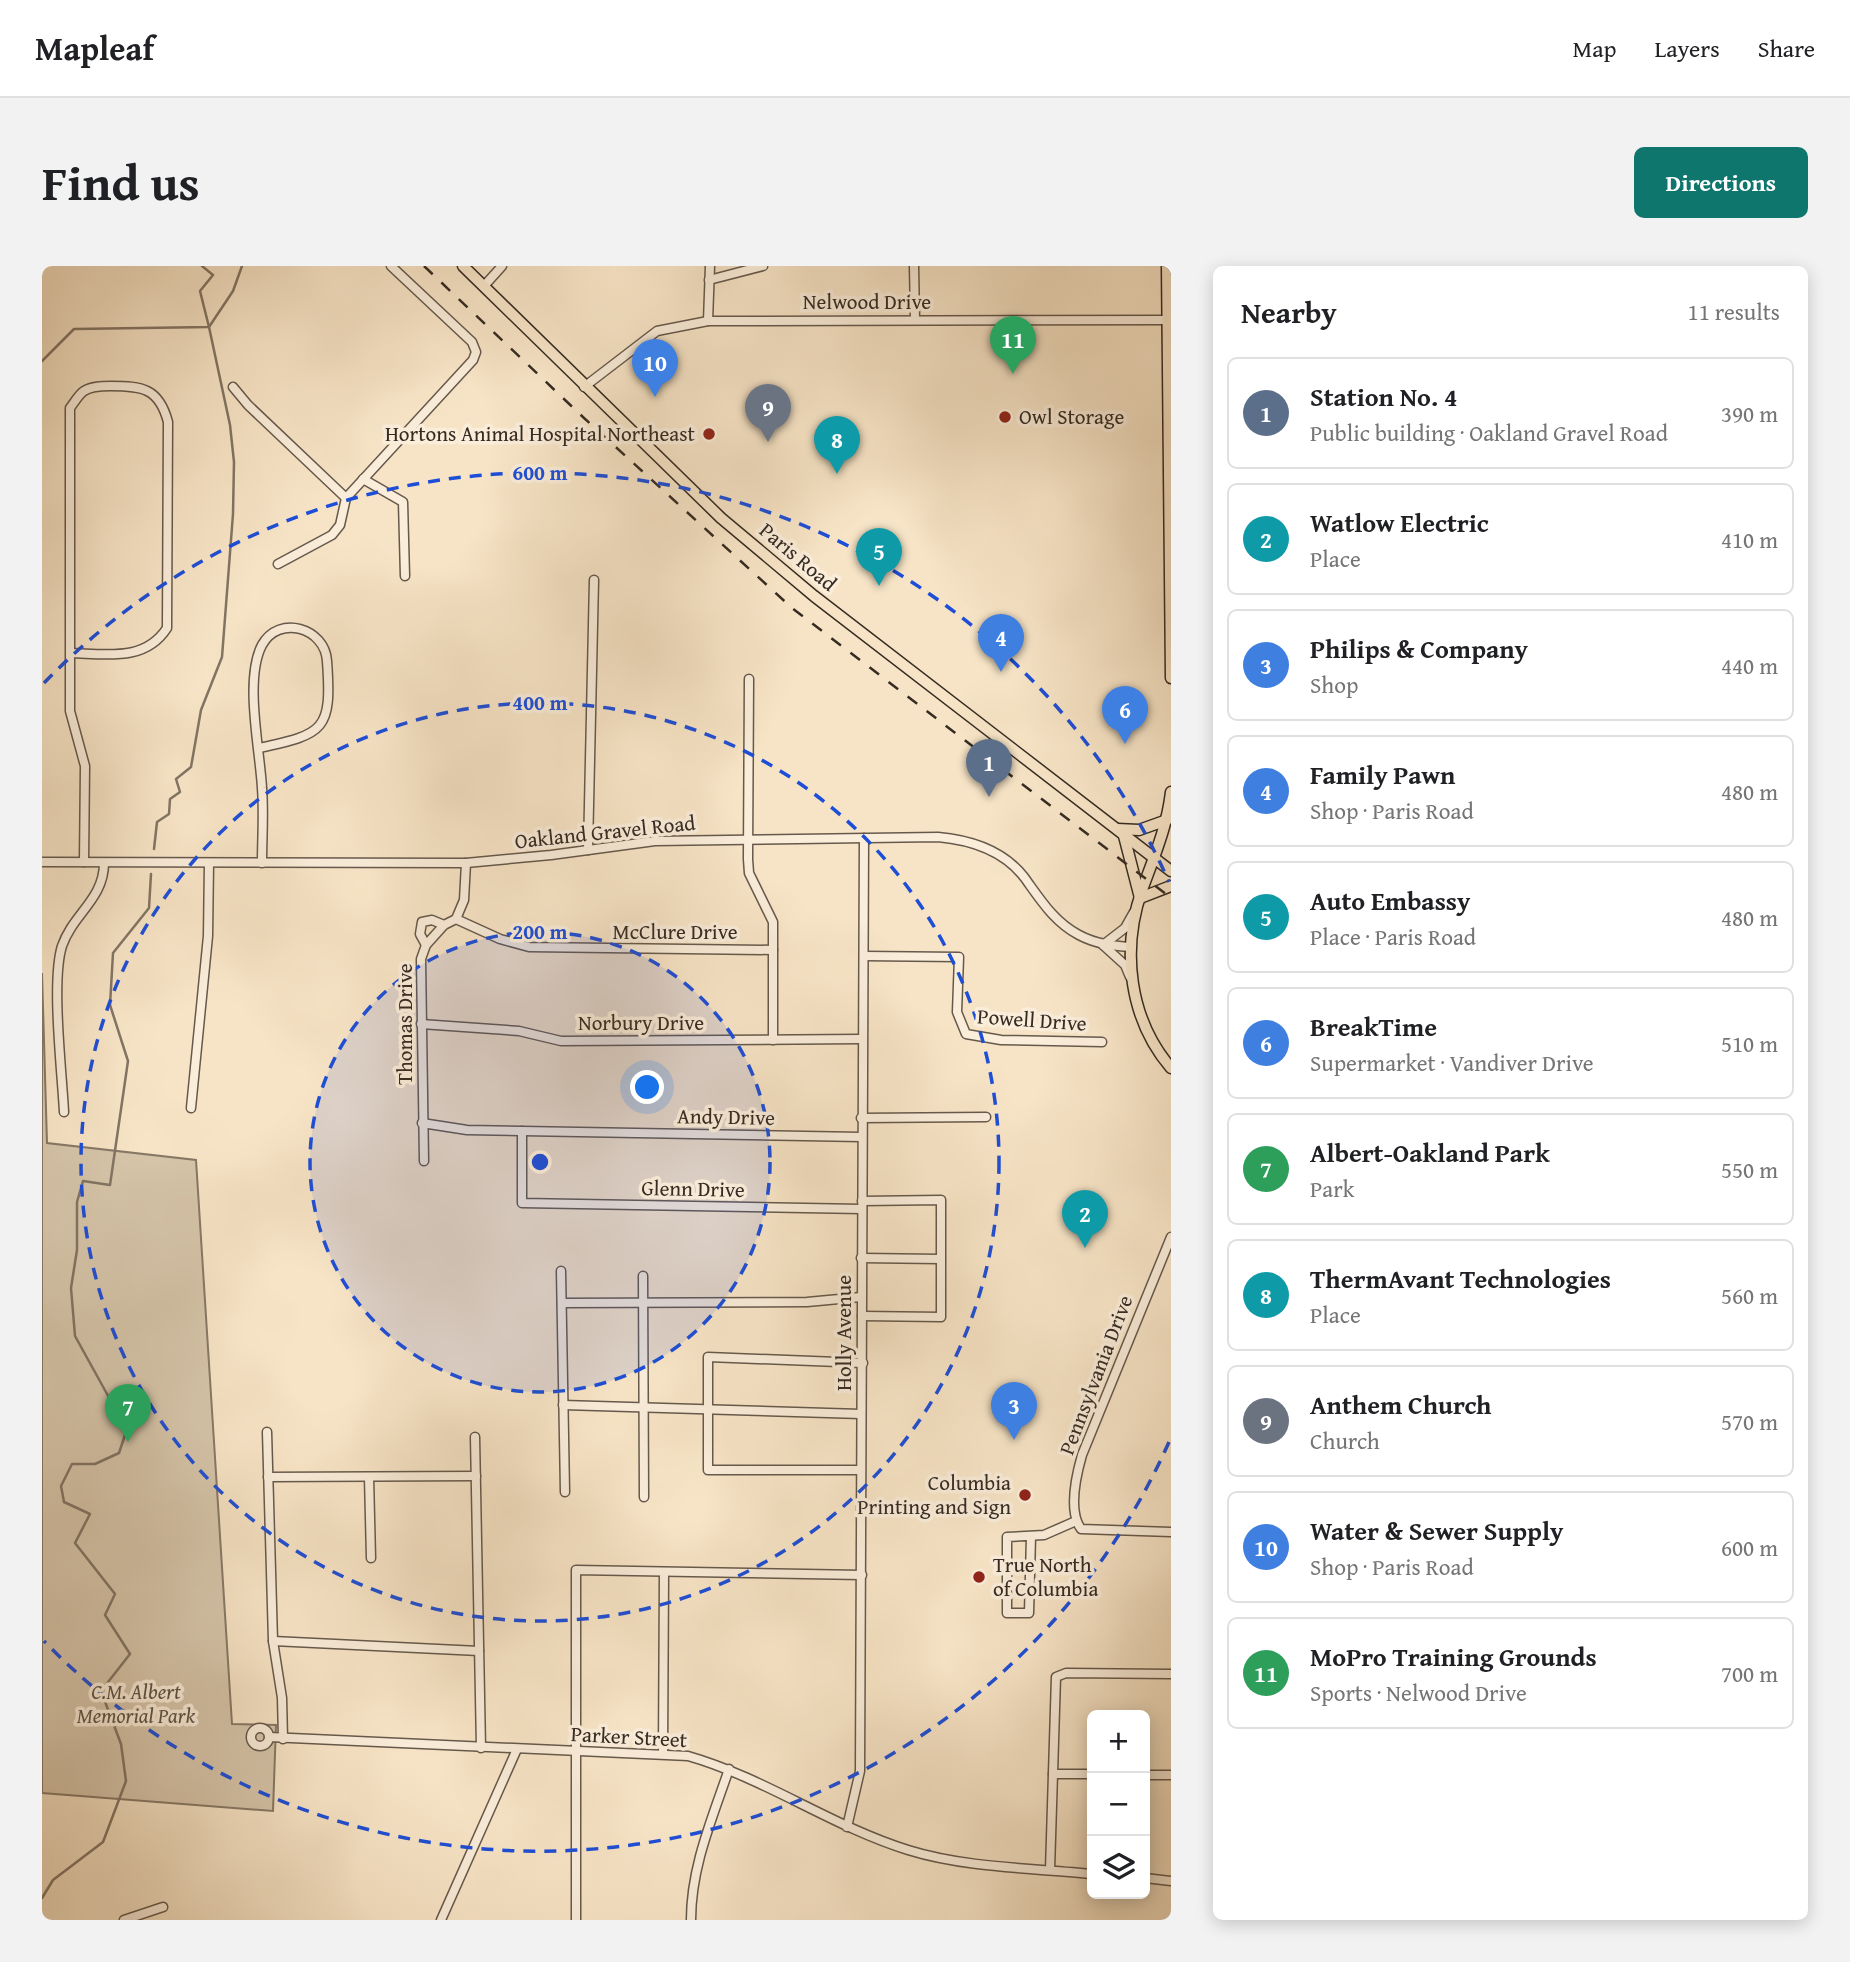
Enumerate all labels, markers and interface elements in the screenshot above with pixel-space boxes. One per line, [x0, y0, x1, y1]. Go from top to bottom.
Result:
text: Mapleaf [35, 24, 154, 72]
text: Map [1573, 31, 1616, 66]
text: Layers [1654, 31, 1720, 66]
text: Share [1758, 31, 1815, 66]
text: Find us [42, 146, 200, 218]
button: Directions [1634, 147, 1808, 218]
street label: Nelwood Drive [803, 286, 931, 317]
text: Nearby [1241, 290, 1337, 334]
text: 11 results [1688, 295, 1780, 328]
pin: 11 [990, 316, 1036, 374]
pin: 10 [632, 339, 678, 397]
text: Station No. 4 [1310, 377, 1457, 416]
pin: 9 [745, 384, 791, 442]
text: 1 [1260, 397, 1272, 430]
text: 390 m [1721, 397, 1778, 430]
place label: Owl Storage [1019, 401, 1124, 432]
marker: Owl Storage [997, 409, 1013, 425]
pin: 8 [814, 416, 860, 474]
text: Public building · Oakland Gravel Road [1310, 416, 1668, 449]
place label: Hortons Animal Hospital Northeast [385, 418, 696, 449]
marker: Hortons Animal Hospital Northeast [701, 426, 717, 442]
text: 600 m [512, 457, 568, 488]
text: Watlow Electric [1310, 503, 1489, 542]
street label: Paris Road [753, 515, 844, 599]
text: 2 [1260, 523, 1272, 556]
text: 410 m [1721, 523, 1778, 556]
pin: 5 [856, 528, 902, 586]
text: Place [1310, 542, 1361, 575]
pin: 4 [978, 614, 1024, 672]
text: Philips & Company [1310, 629, 1528, 668]
text: 3 [1260, 649, 1272, 682]
text: 440 m [1721, 649, 1778, 682]
text: Shop [1310, 668, 1358, 701]
pin: 6 [1102, 686, 1148, 744]
text: 400 m [512, 687, 568, 718]
pin: 1 [966, 739, 1012, 797]
text: Family Pawn [1310, 755, 1455, 794]
text: 4 [1260, 775, 1272, 808]
text: 480 m [1721, 775, 1778, 808]
text: Shop · Paris Road [1310, 794, 1474, 827]
street label: Oakland Gravel Road [513, 807, 698, 856]
text: Auto Embassy [1310, 881, 1470, 920]
text: 5 [1260, 901, 1272, 934]
text: 480 m [1721, 901, 1778, 934]
text: 200 m [512, 916, 568, 947]
street label: McClure Drive [612, 916, 738, 947]
text: Place · Paris Road [1310, 920, 1476, 953]
street label: Thomas Drive [389, 963, 420, 1085]
street label: Powell Drive [976, 1000, 1088, 1039]
street label: Norbury Drive [578, 1007, 704, 1038]
text: BreakTime [1310, 1007, 1437, 1046]
text: 6 [1260, 1027, 1272, 1060]
text: 510 m [1721, 1027, 1778, 1060]
text: Supermarket · Vandiver Drive [1310, 1046, 1594, 1079]
your location [630, 1070, 664, 1104]
street label: Andy Drive [677, 1100, 775, 1133]
text: Albert-Oakland Park [1310, 1133, 1550, 1172]
centre of rings [528, 1150, 552, 1174]
text: 7 [1260, 1153, 1272, 1186]
text: 550 m [1721, 1153, 1778, 1186]
street label: Glenn Drive [641, 1172, 745, 1205]
text: Park [1310, 1172, 1354, 1205]
pin: 2 [1062, 1190, 1108, 1248]
text: ThermAvant Technologies [1310, 1259, 1611, 1298]
street label: Holly Avenue [828, 1275, 859, 1391]
text: 8 [1260, 1279, 1272, 1312]
text: 560 m [1721, 1279, 1778, 1312]
street label: Pennsylvania Drive [1051, 1290, 1140, 1459]
text: Place [1310, 1298, 1361, 1331]
pin: 3 [991, 1382, 1037, 1440]
pin: 7 [105, 1384, 151, 1442]
text: Anthem Church [1310, 1385, 1491, 1424]
text: 9 [1260, 1405, 1272, 1438]
text: 570 m [1721, 1405, 1778, 1438]
text: Church [1310, 1424, 1380, 1457]
place label: Columbia Printing and Sign [857, 1467, 1011, 1522]
marker: Columbia Printing and Sign [1017, 1487, 1033, 1503]
text: Water & Sewer Supply [1310, 1511, 1563, 1550]
text: 10 [1254, 1531, 1278, 1564]
text: 600 m [1721, 1531, 1778, 1564]
place label: True North of Columbia [993, 1549, 1098, 1604]
text: Shop · Paris Road [1310, 1550, 1474, 1583]
marker: True North of Columbia [971, 1569, 987, 1585]
text: MoPro Training Grounds [1310, 1637, 1597, 1676]
text: 11 [1254, 1657, 1278, 1690]
text: 700 m [1721, 1657, 1778, 1690]
park label: C.M. Albert Memorial Park [77, 1676, 196, 1731]
text: Sports · Nelwood Drive [1310, 1676, 1527, 1709]
map controls [1087, 1710, 1150, 1899]
button: + [1087, 1710, 1150, 1773]
street label: Parker Street [570, 1718, 689, 1755]
button: − [1087, 1773, 1150, 1836]
button: layers [1087, 1836, 1150, 1899]

